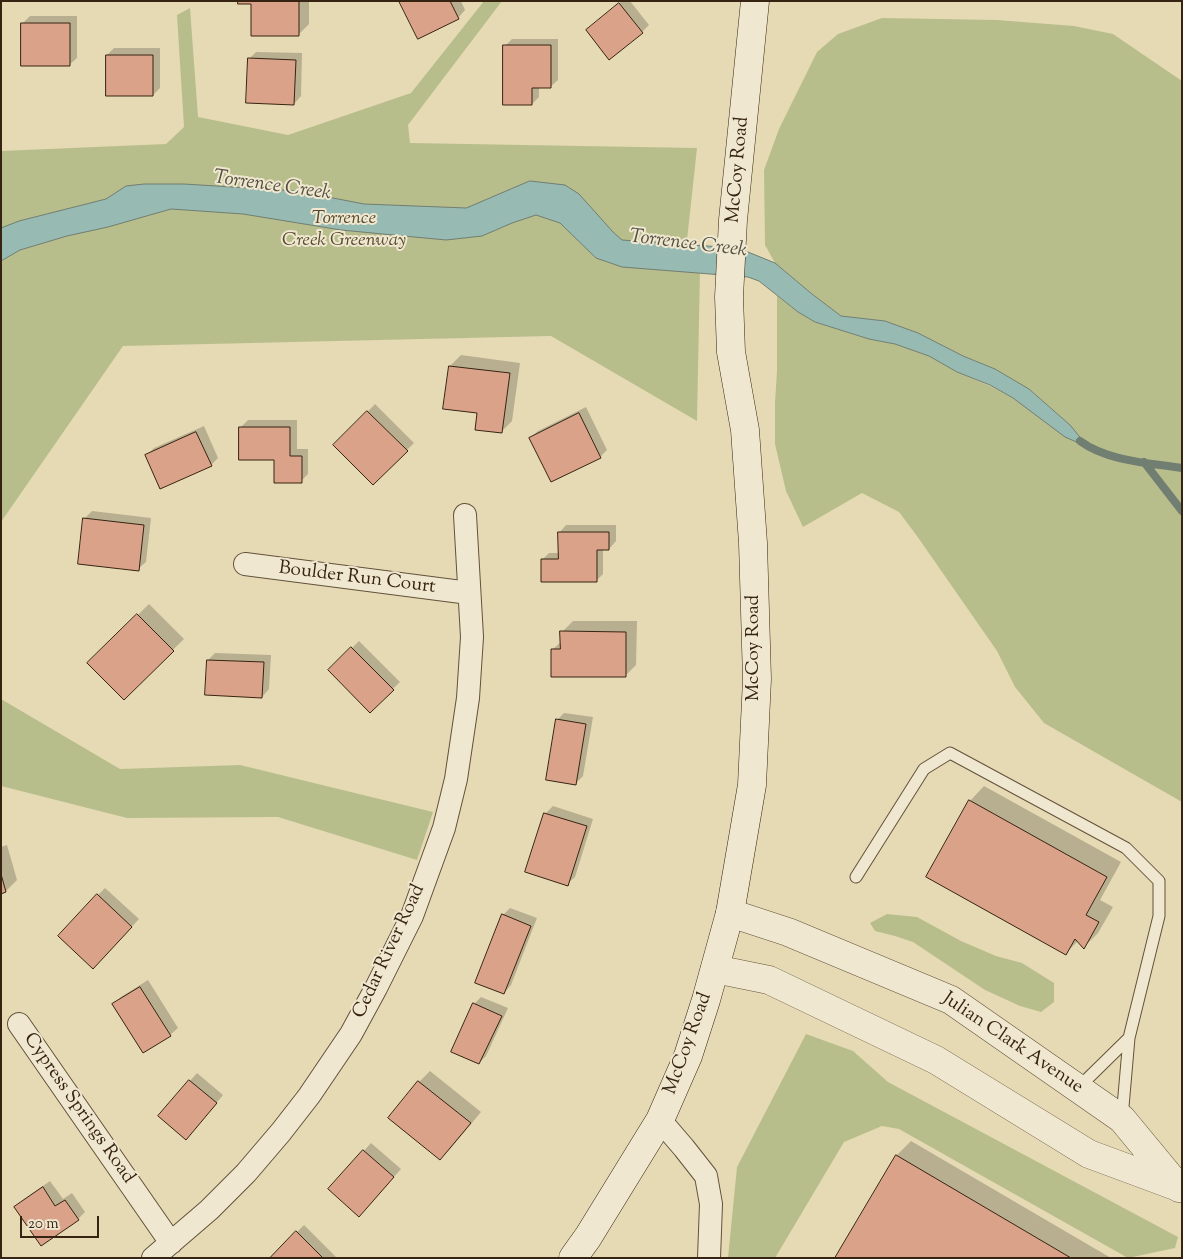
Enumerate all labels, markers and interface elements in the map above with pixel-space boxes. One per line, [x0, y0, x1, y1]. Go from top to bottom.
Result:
street label: McCoy Road [723, 116, 755, 224]
water label: Torrence Creek [212, 167, 332, 207]
park label: Torrence Creek Greenway [282, 209, 406, 253]
water label: Torrence Creek [628, 226, 748, 264]
street label: Boulder Run Court [277, 558, 437, 600]
street label: McCoy Road [744, 595, 766, 701]
street label: Cedar River Road [349, 881, 431, 1023]
street label: Julian Clark Avenue [937, 988, 1087, 1100]
street label: McCoy Road [660, 990, 718, 1098]
street label: Cypress Springs Road [17, 1029, 139, 1189]
scale bar [22, 1206, 101, 1238]
text: 20 m [28, 1214, 59, 1235]

